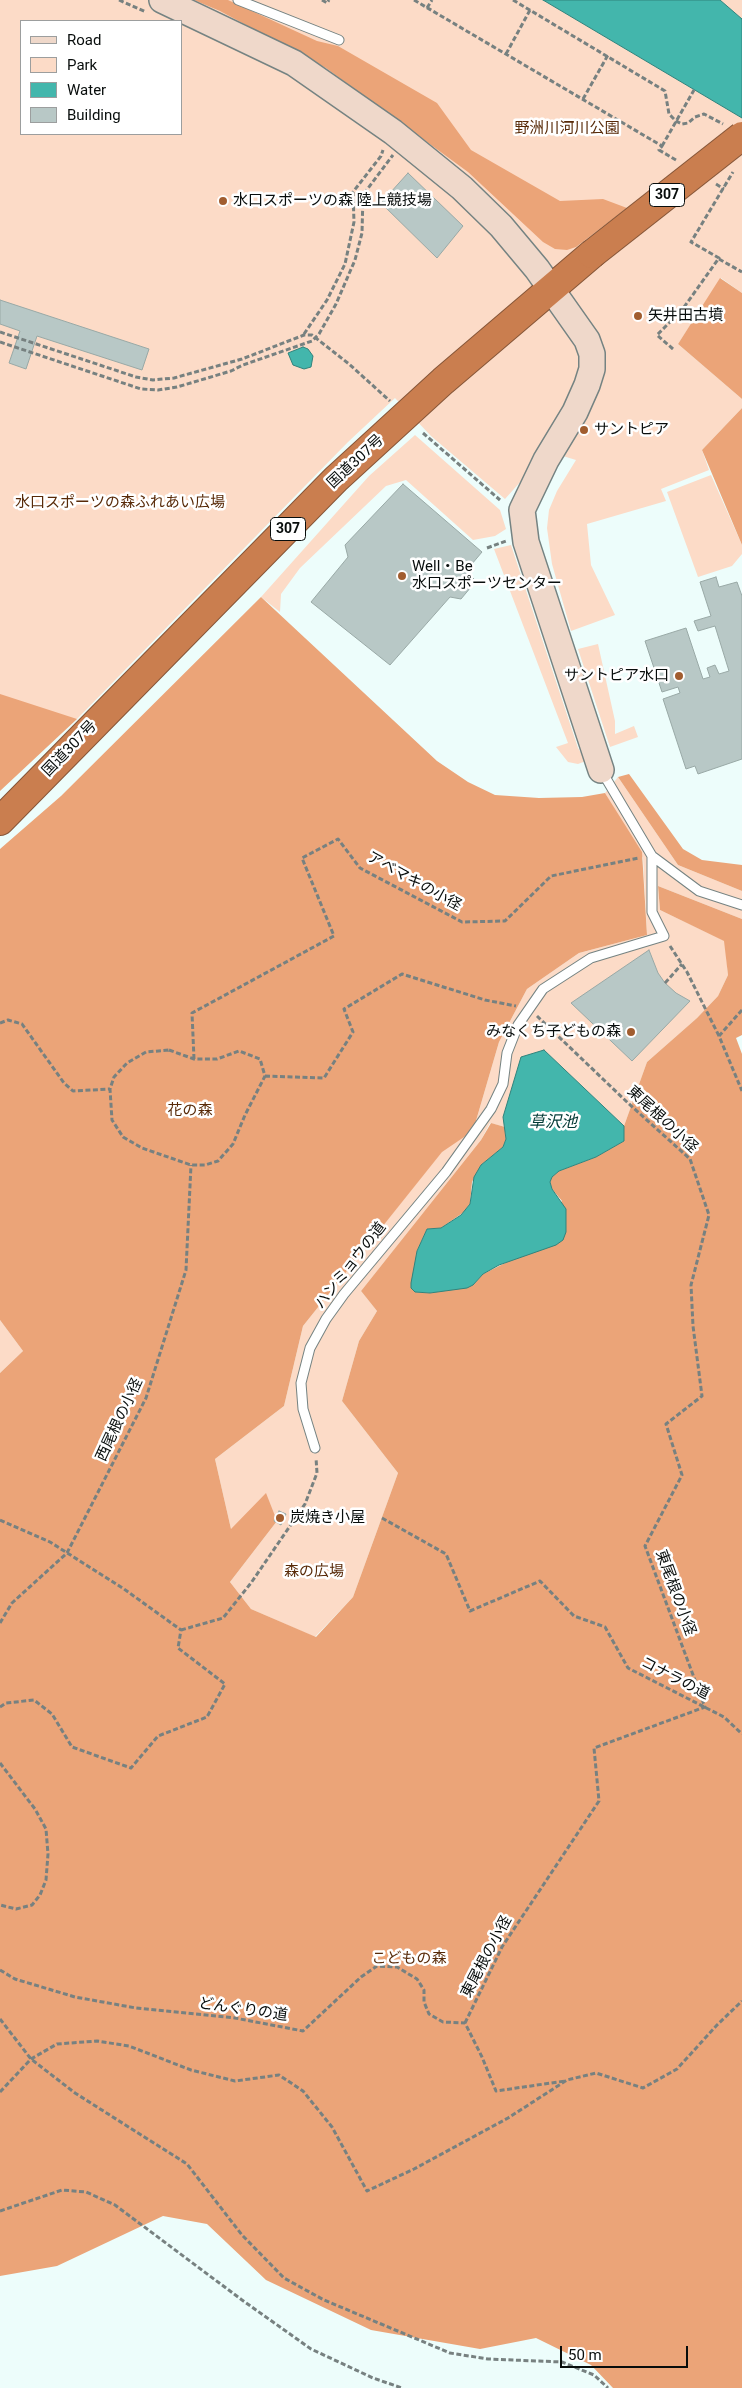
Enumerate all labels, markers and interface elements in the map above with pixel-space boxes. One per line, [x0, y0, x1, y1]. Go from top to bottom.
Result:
legend [20, 20, 182, 135]
text: Road [67, 31, 101, 49]
text: Park [67, 56, 97, 74]
text: Water [67, 81, 106, 99]
text: Building [67, 106, 121, 124]
park label: 野洲川河川公園 [515, 120, 619, 138]
road number: 307 [650, 184, 684, 206]
place label: 水口スポーツの森 陸上競技場 [233, 192, 432, 210]
marker: 水口スポーツの森 陸上競技場 [217, 195, 229, 207]
place label: 矢井田古墳 [648, 307, 723, 325]
marker: 矢井田古墳 [632, 310, 644, 322]
place label: サントピア [594, 421, 669, 439]
marker: サントピア [578, 424, 590, 436]
street label: 国道307号 [324, 431, 388, 493]
park label: 水口スポーツの森ふれあい広場 [15, 494, 225, 512]
road number: 307 [270, 518, 306, 540]
place label: Well・Be 水口スポーツセンター [412, 558, 562, 593]
marker: Well・Be 水口スポーツセンター [396, 570, 408, 582]
place label: サントピア水口 [564, 667, 669, 685]
marker: サントピア水口 [673, 670, 685, 682]
street label: 国道307号 [39, 717, 101, 781]
street label: アベマキの小径 [364, 849, 464, 915]
place label: みなくち子どもの森 [486, 1023, 621, 1041]
marker: みなくち子どもの森 [625, 1026, 637, 1038]
street label: 東尾根の小径 [623, 1083, 701, 1157]
park label: 花の森 [168, 1102, 212, 1120]
water label: 草沢池 [529, 1113, 577, 1133]
street label: ハンミョウの道 [312, 1219, 390, 1313]
street label: 西尾根の小径 [93, 1375, 147, 1465]
place label: 炭焼き小屋 [290, 1509, 365, 1527]
marker: 炭焼き小屋 [274, 1512, 286, 1524]
street label: 東尾根の小径 [651, 1548, 699, 1638]
park label: 森の広場 [284, 1563, 344, 1581]
street label: コナラの道 [638, 1654, 712, 1704]
street label: 東尾根の小径 [458, 1913, 516, 2001]
park label: こどもの森 [372, 1950, 446, 1968]
street label: どんぐりの道 [197, 1995, 289, 2025]
scale bar [562, 2336, 690, 2368]
text: 50 m [568, 2346, 602, 2364]

